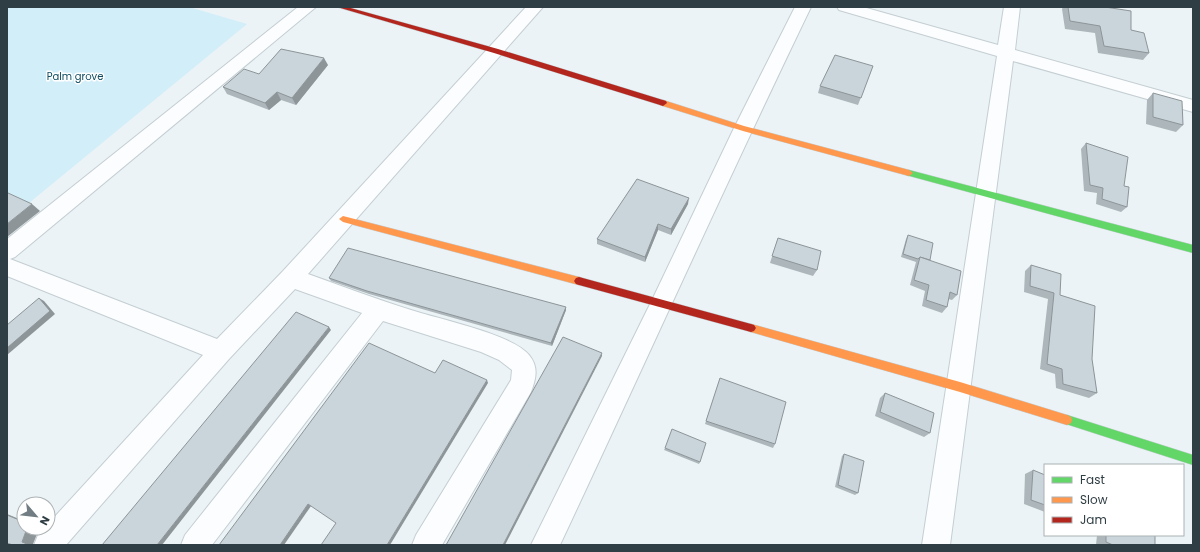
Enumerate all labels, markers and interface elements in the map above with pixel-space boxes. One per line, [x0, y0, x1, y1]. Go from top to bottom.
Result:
park label: Palm grove [47, 69, 103, 84]
legend [1044, 464, 1184, 536]
text: Fast [1080, 471, 1105, 488]
text: Slow [1080, 491, 1108, 508]
north arrow [16, 496, 56, 536]
text: Jam [1080, 511, 1107, 528]
text: N [36, 513, 54, 528]

